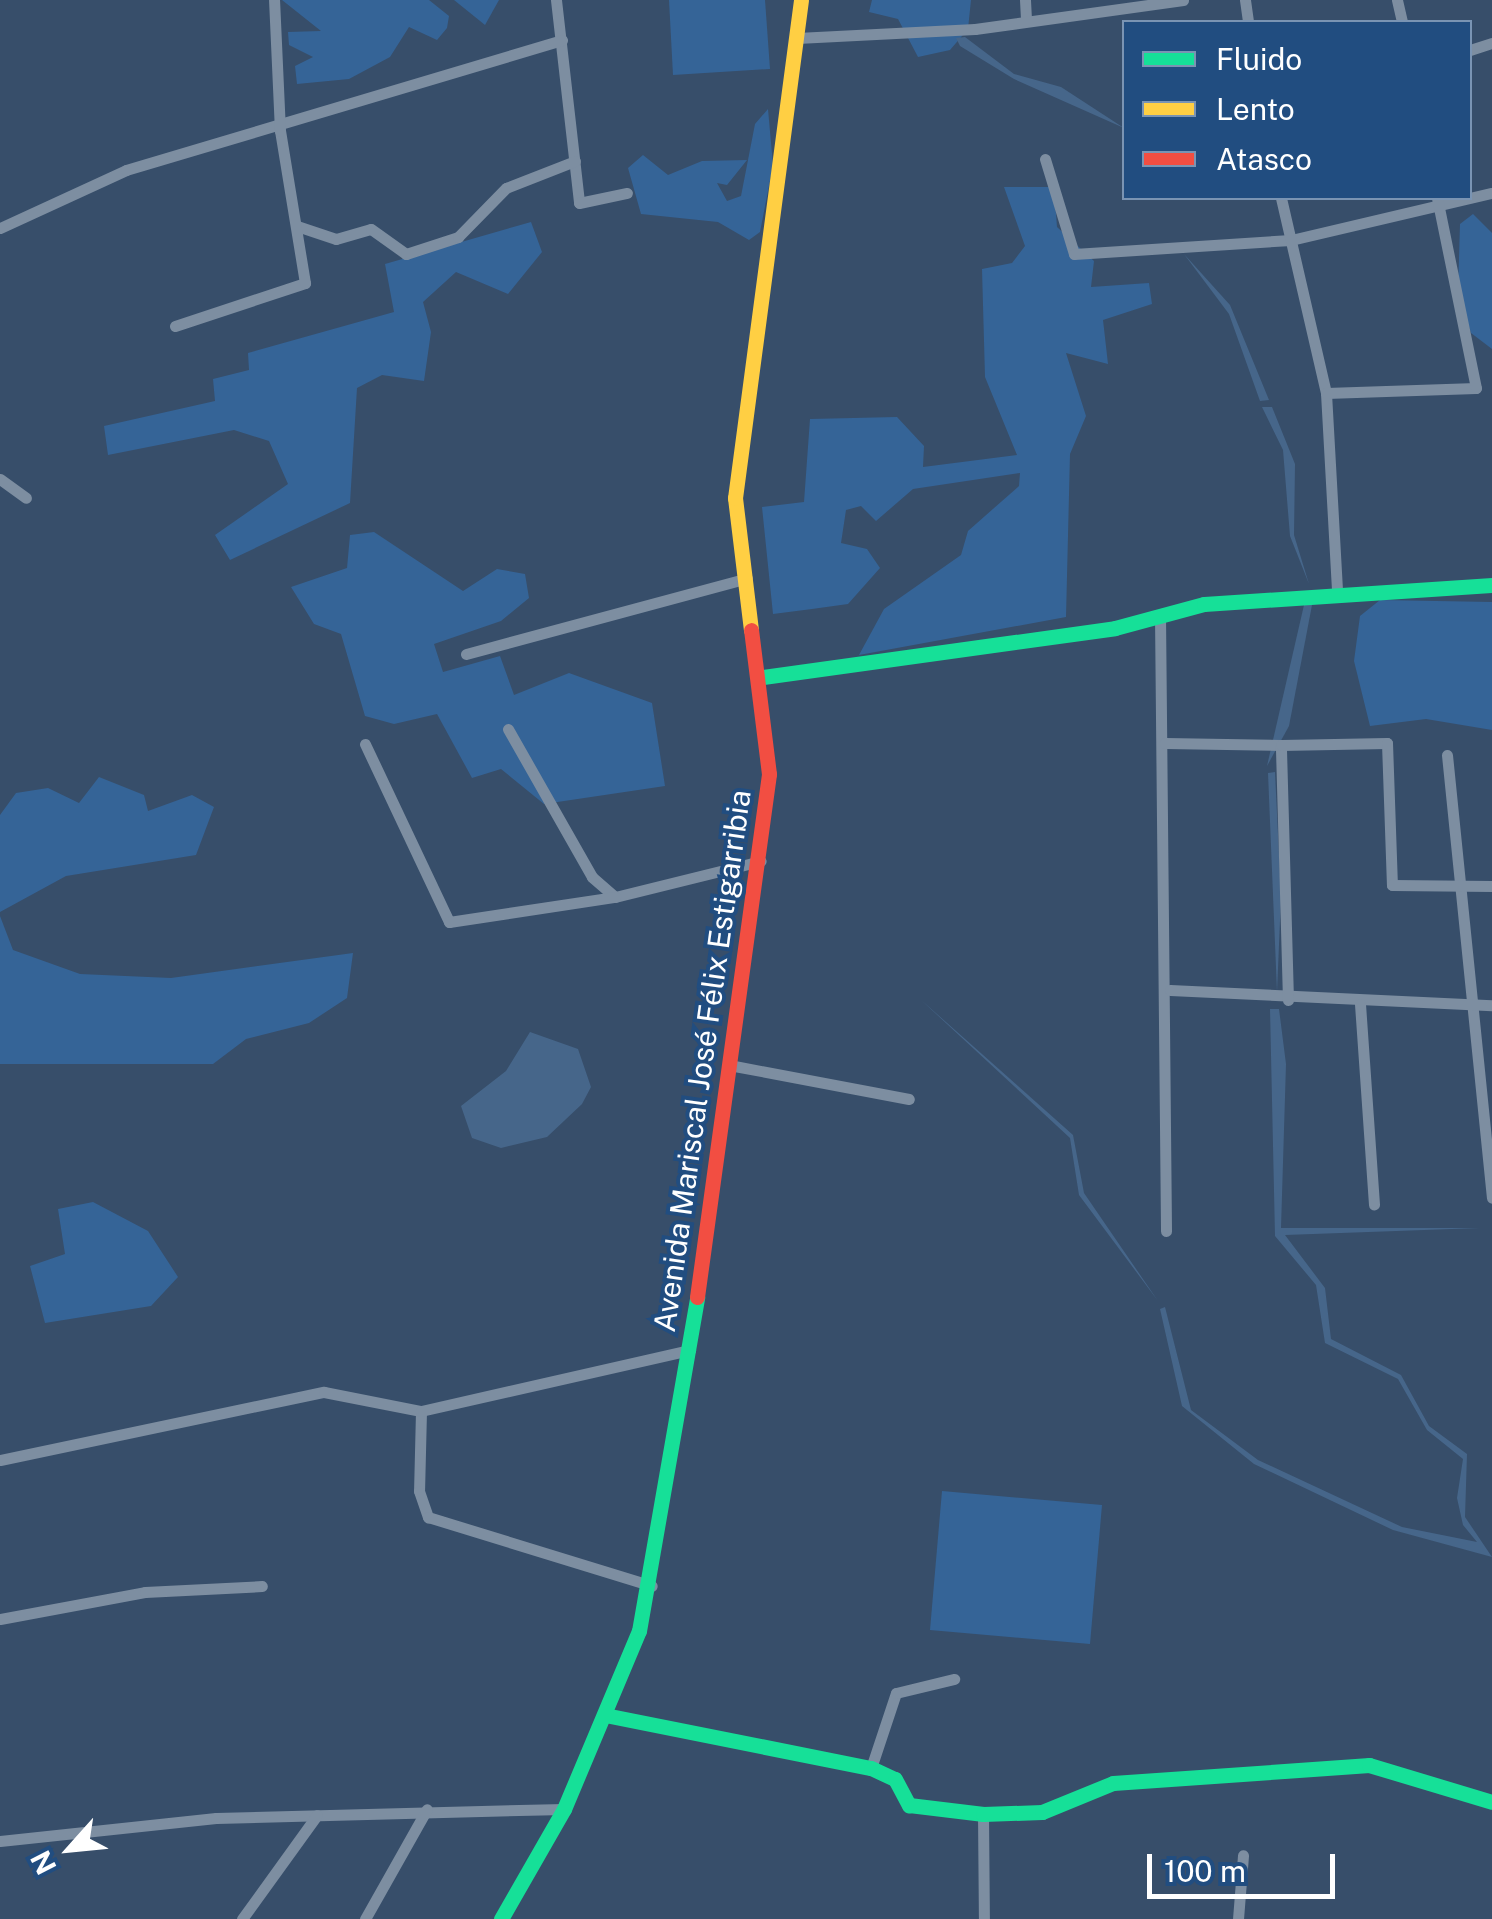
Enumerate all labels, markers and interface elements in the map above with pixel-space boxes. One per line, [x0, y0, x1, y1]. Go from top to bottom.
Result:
legend [1122, 20, 1472, 200]
text: Fluido [1216, 41, 1302, 77]
text: Lento [1216, 91, 1295, 127]
text: Atasco [1216, 141, 1312, 177]
street label: Avenida Mariscal José Félix Estigarribia [646, 788, 758, 1334]
north arrow [20, 1799, 120, 1899]
scale bar [1152, 1834, 1340, 1896]
text: N [23, 1846, 62, 1880]
text: 100 m [1164, 1853, 1246, 1889]

